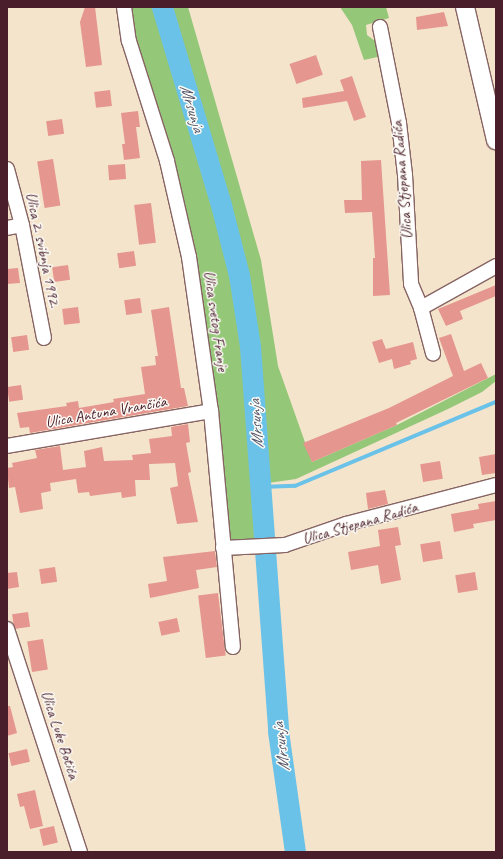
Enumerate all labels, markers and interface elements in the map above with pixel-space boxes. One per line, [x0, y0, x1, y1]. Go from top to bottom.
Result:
water label: Mrsunja [175, 82, 209, 134]
street label: Ulica Stjepana Radića [387, 120, 417, 240]
street label: Ulica 2. svibnja 1992. [21, 191, 65, 309]
street label: Ulica svetog Franje [199, 269, 233, 373]
street label: Ulica Antuna Vrančića [44, 392, 168, 432]
water label: Mrsunja [244, 399, 268, 449]
street label: Ulica Stjepana Radića [300, 497, 420, 549]
street label: Ulica Luke Botića [37, 688, 83, 782]
water label: Mrsunja [268, 722, 294, 772]

